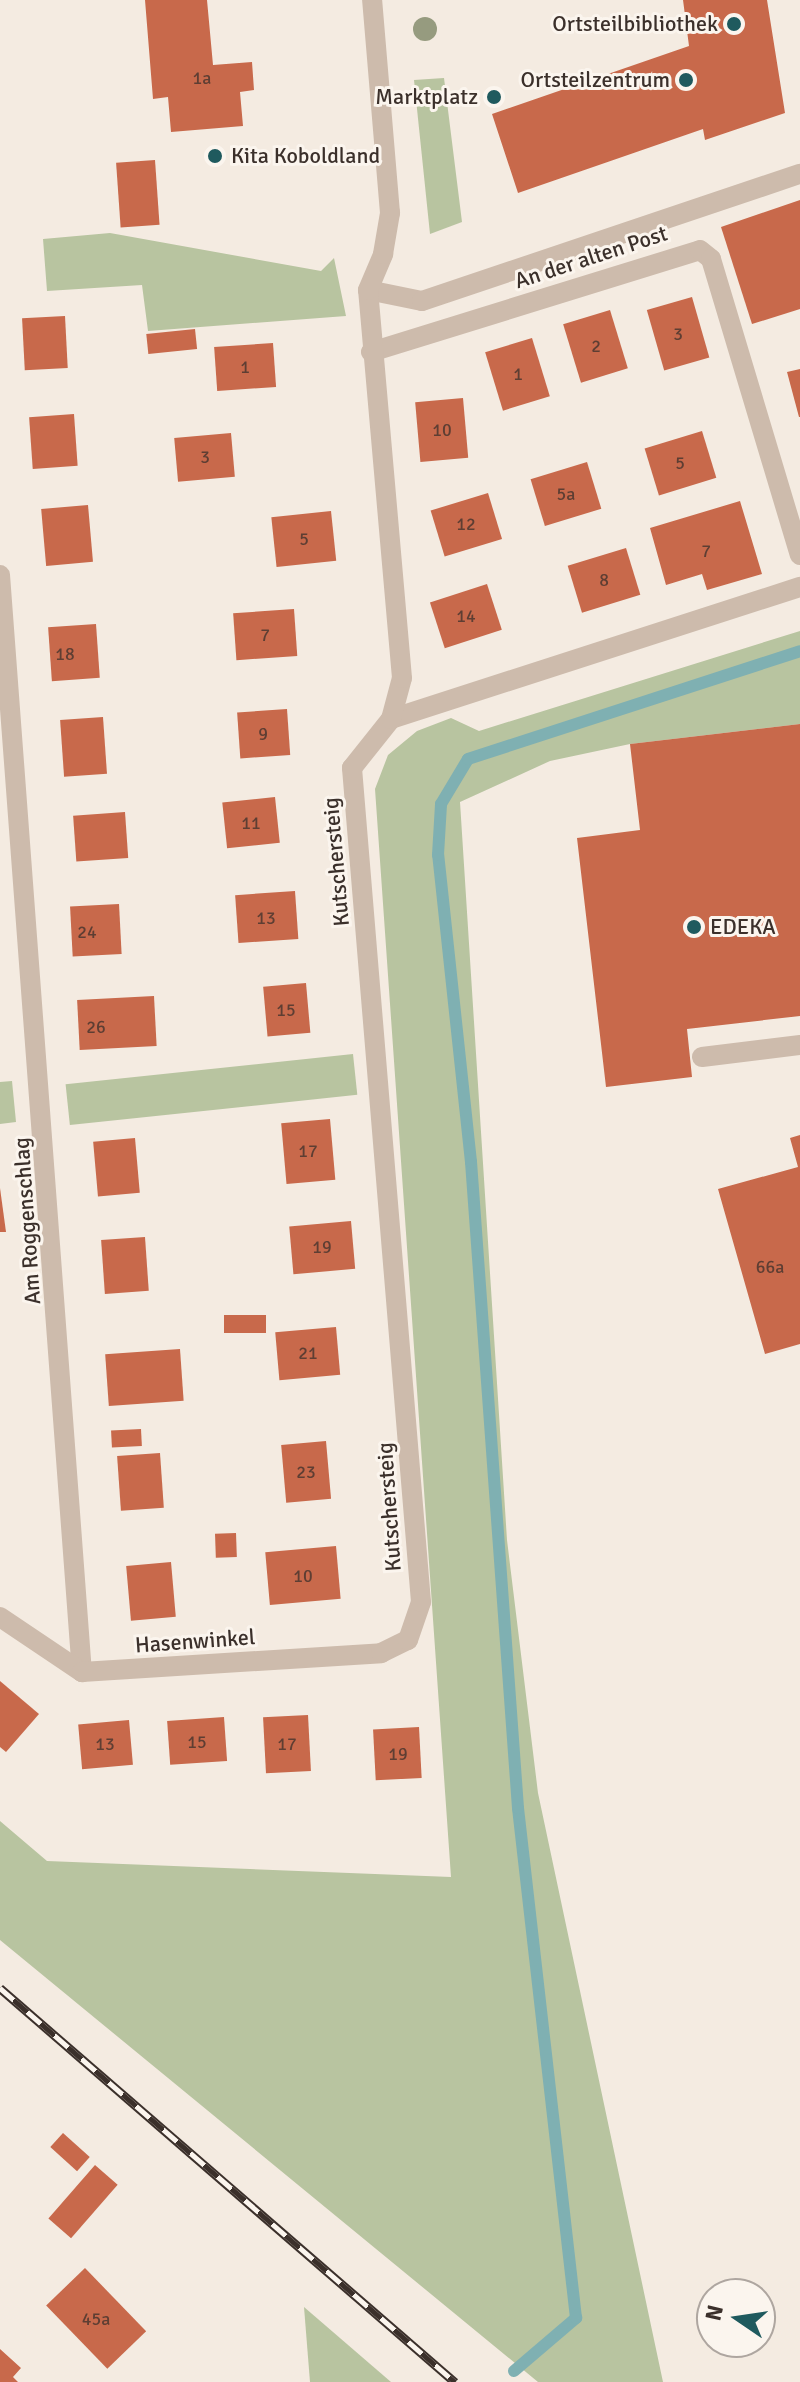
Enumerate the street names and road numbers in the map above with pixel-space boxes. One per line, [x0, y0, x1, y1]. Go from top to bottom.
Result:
street label: An der alten Post [511, 220, 671, 294]
street label: Kutschersteig [317, 796, 355, 928]
street label: Am Roggenschlag [8, 1136, 46, 1306]
street label: Kutschersteig [371, 1442, 407, 1572]
street label: Hasenwinkel [134, 1624, 256, 1658]

